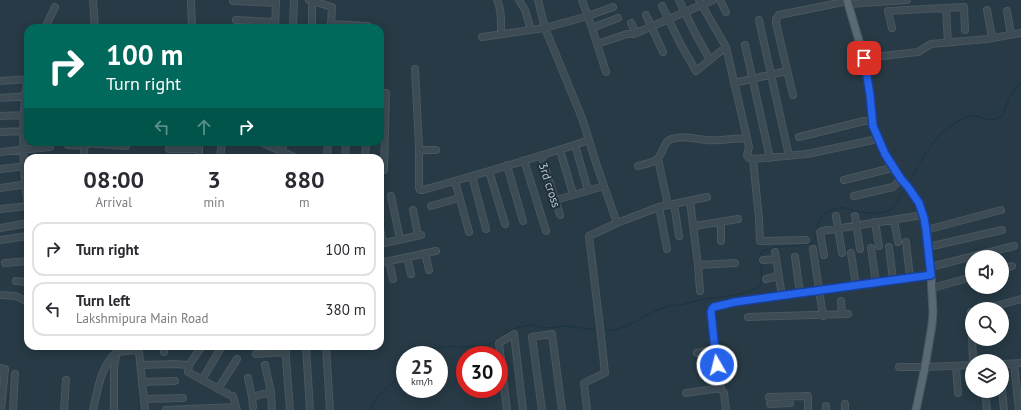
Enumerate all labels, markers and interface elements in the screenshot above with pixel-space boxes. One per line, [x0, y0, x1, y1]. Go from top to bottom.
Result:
text: 100 m [106, 36, 183, 73]
icon: right [40, 40, 92, 92]
pin [847, 41, 881, 75]
icon: arrive [853, 47, 875, 69]
text: Turn right [106, 72, 181, 95]
icon: left [151, 116, 173, 138]
icon: ahead [193, 116, 215, 138]
icon: right [235, 116, 257, 138]
street label: 3rd cross [536, 161, 564, 209]
text: 08:00 [83, 164, 144, 195]
text: 3 [207, 164, 221, 195]
text: 880 [284, 164, 325, 195]
text: Arrival [96, 194, 132, 211]
text: min [203, 194, 225, 211]
text: m [299, 194, 310, 211]
icon: right [42, 238, 64, 260]
text: Turn right [76, 240, 139, 259]
text: 100 m [325, 240, 366, 259]
map controls [965, 250, 1009, 398]
button: sound [965, 250, 1009, 294]
text: Turn left [76, 291, 130, 310]
icon: left [42, 298, 64, 320]
text: 380 m [325, 300, 366, 319]
button: search [965, 302, 1009, 346]
text: Lakshmipura Main Road [76, 310, 208, 327]
position arrow [696, 344, 738, 386]
speed limit sign: 30 [456, 346, 508, 398]
text: 25 [411, 354, 433, 380]
button: layers [965, 354, 1009, 398]
text: km/h [411, 375, 433, 388]

